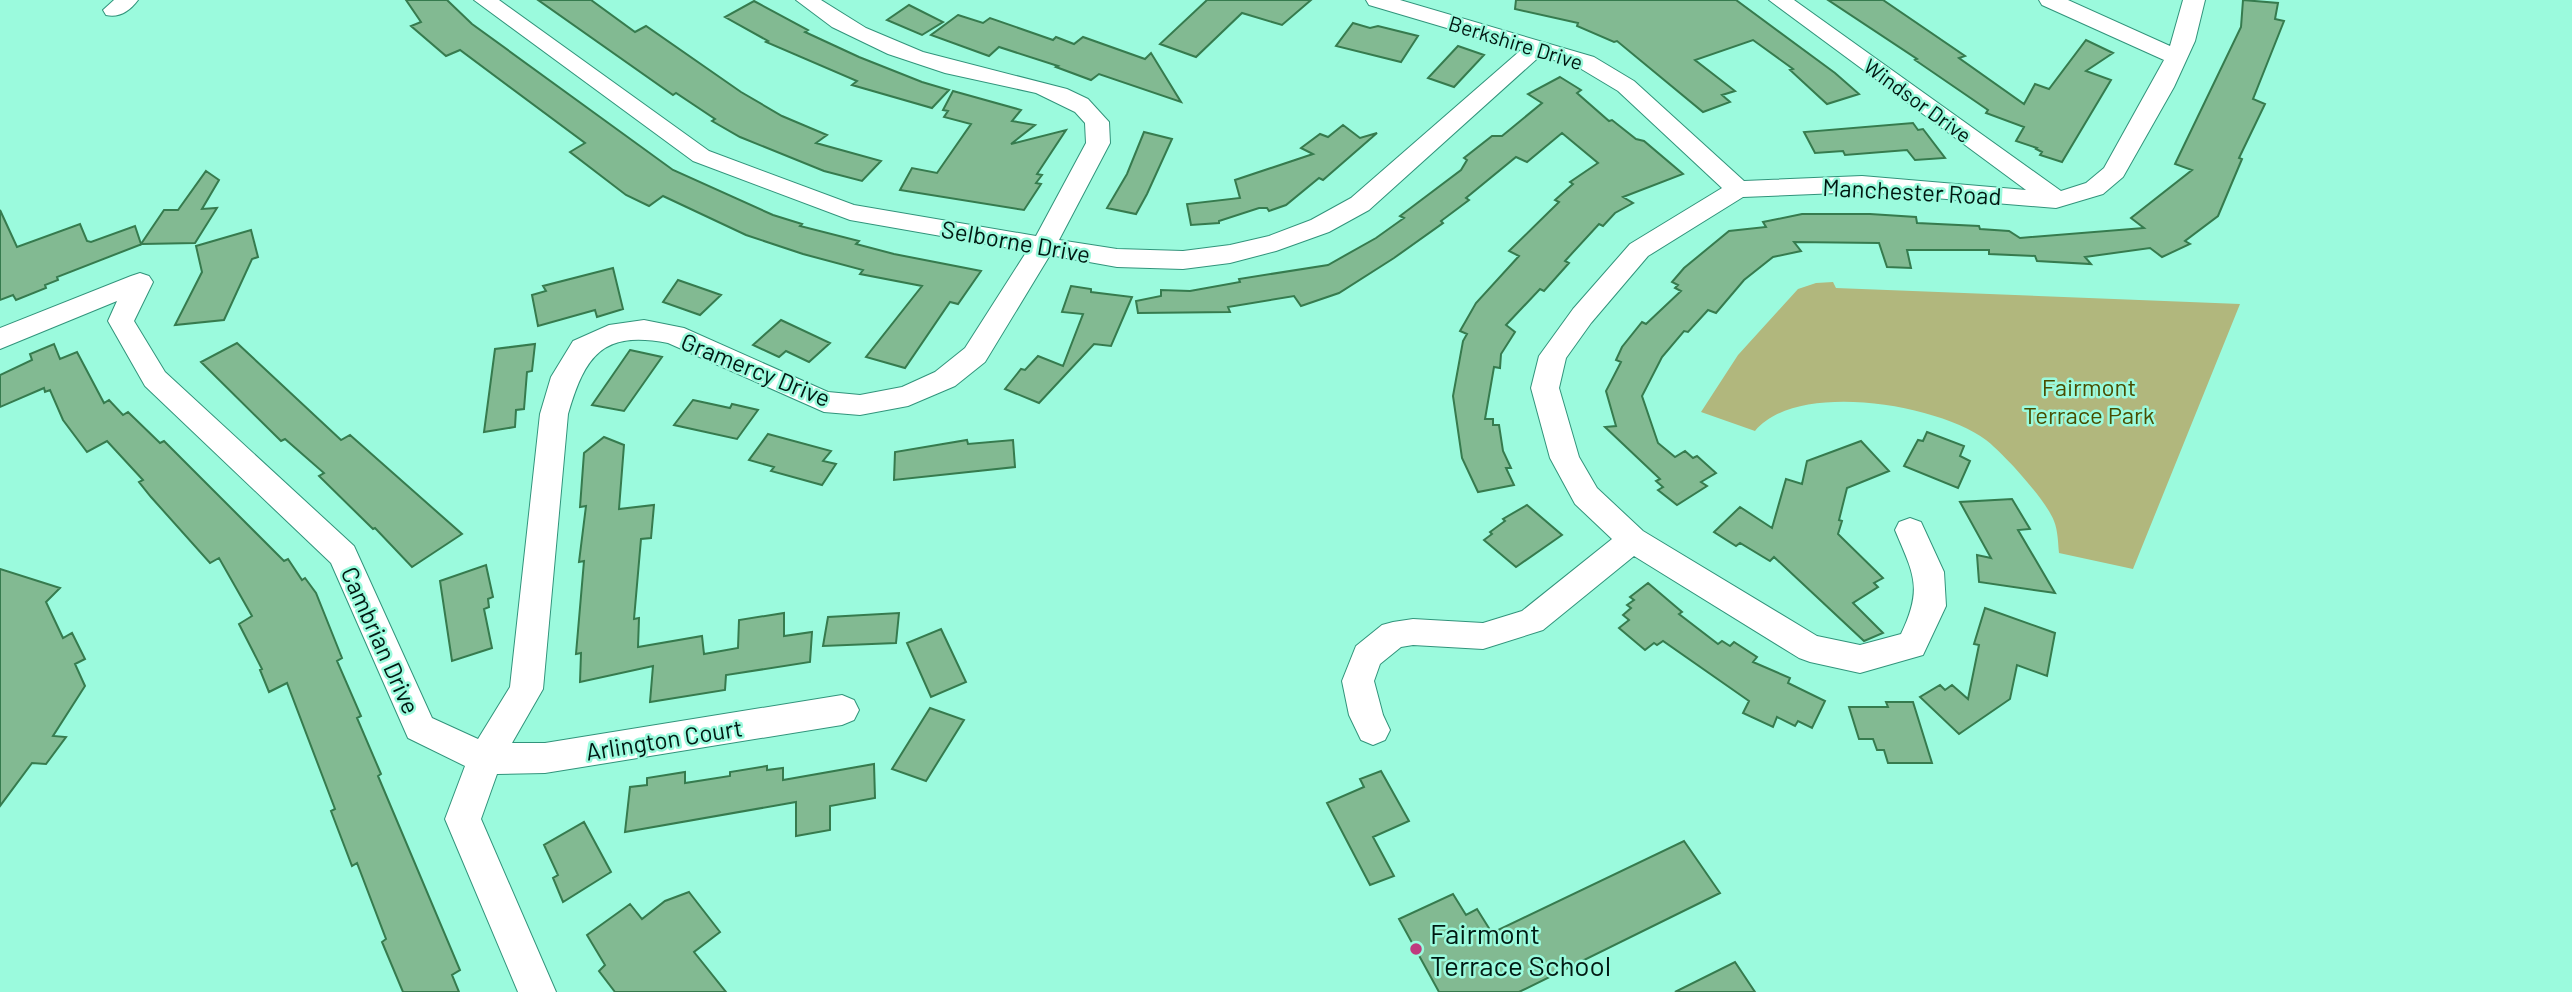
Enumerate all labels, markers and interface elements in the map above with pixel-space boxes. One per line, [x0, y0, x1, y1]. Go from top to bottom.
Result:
street label: Berkshire Drive [1446, 10, 1586, 74]
street label: Windsor Drive [1859, 53, 1977, 147]
street label: Manchester Road [1822, 172, 2002, 210]
street label: Selborne Drive [939, 214, 1093, 268]
street label: Gramercy Drive [677, 326, 835, 412]
park label: Fairmont Terrace Park [2023, 372, 2155, 429]
street label: Cambrian Drive [336, 562, 426, 718]
street label: Arlington Court [584, 712, 744, 766]
place label: Fairmont Terrace School [1430, 916, 1611, 982]
marker: Fairmont Terrace School [1408, 941, 1424, 957]

